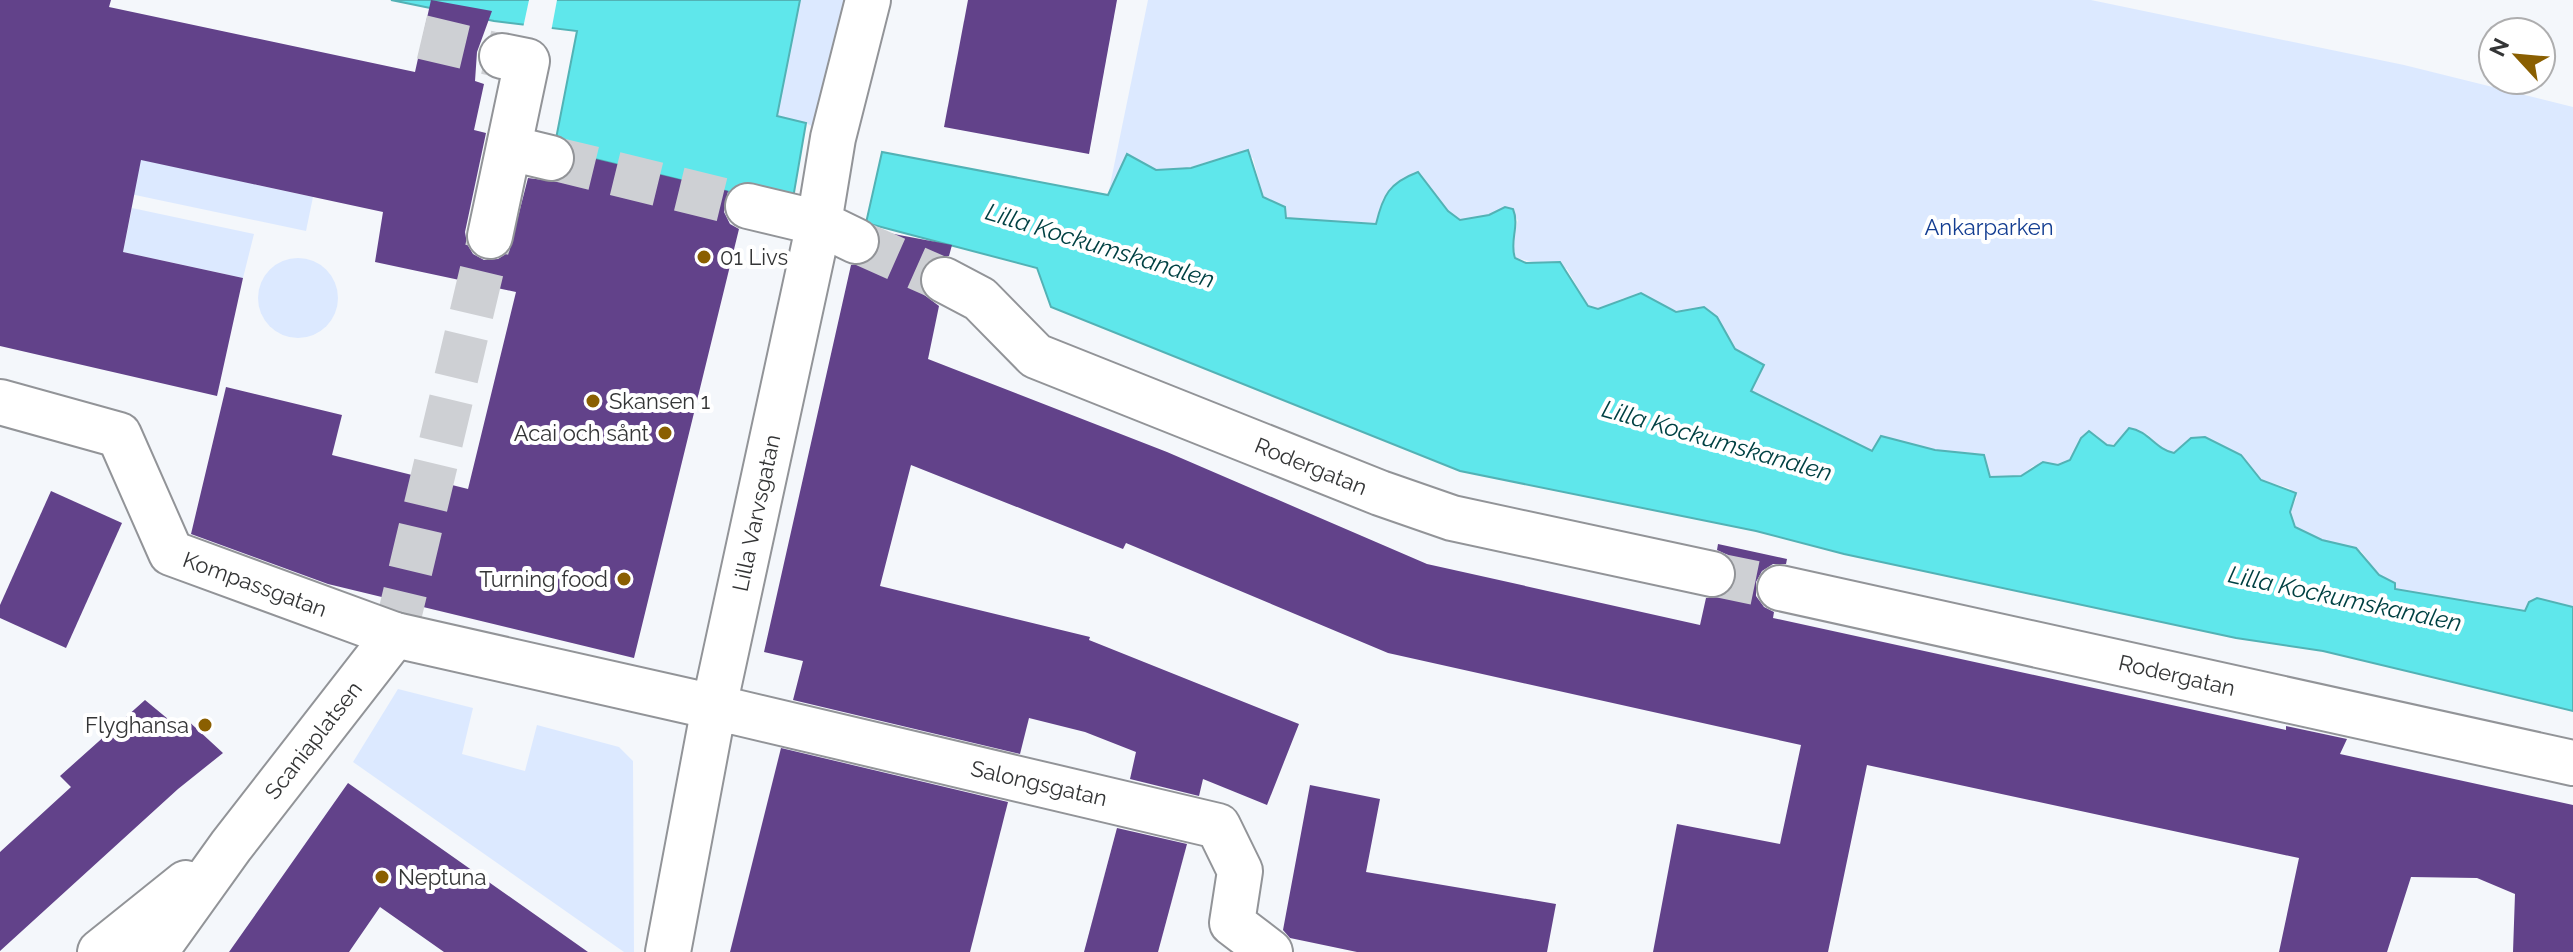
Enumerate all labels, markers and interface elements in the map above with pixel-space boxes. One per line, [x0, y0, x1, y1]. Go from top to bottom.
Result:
north arrow [2477, 16, 2557, 96]
text: N [2484, 34, 2514, 60]
water label: Lilla Kockumskanalen [982, 197, 1218, 294]
park label: Ankarparken [1924, 214, 2054, 240]
place label: 01 Livs [720, 244, 788, 270]
marker: 01 Livs [695, 248, 713, 266]
place label: Skansen 1 [609, 388, 710, 414]
marker: Skansen 1 [584, 392, 602, 410]
water label: Lilla Kockumskanalen [1599, 394, 1836, 487]
place label: Acai och sånt [514, 420, 650, 446]
marker: Acai och sånt [656, 424, 674, 442]
street label: Lilla Varvsgatan [727, 432, 785, 594]
street label: Rodergatan [1251, 432, 1371, 500]
street label: Kompassgatan [179, 546, 331, 622]
water label: Lilla Kockumskanalen [2226, 560, 2464, 637]
place label: Turning food [479, 566, 608, 592]
marker: Turning food [615, 570, 633, 588]
street label: Rodergatan [2116, 649, 2238, 701]
street label: Scaniaplatsen [259, 676, 367, 804]
place label: Flyghansa [85, 712, 189, 738]
marker: Flyghansa [196, 716, 214, 734]
street label: Salongsgatan [968, 755, 1110, 811]
place label: Neptuna [398, 864, 486, 890]
marker: Neptuna [373, 868, 391, 886]

